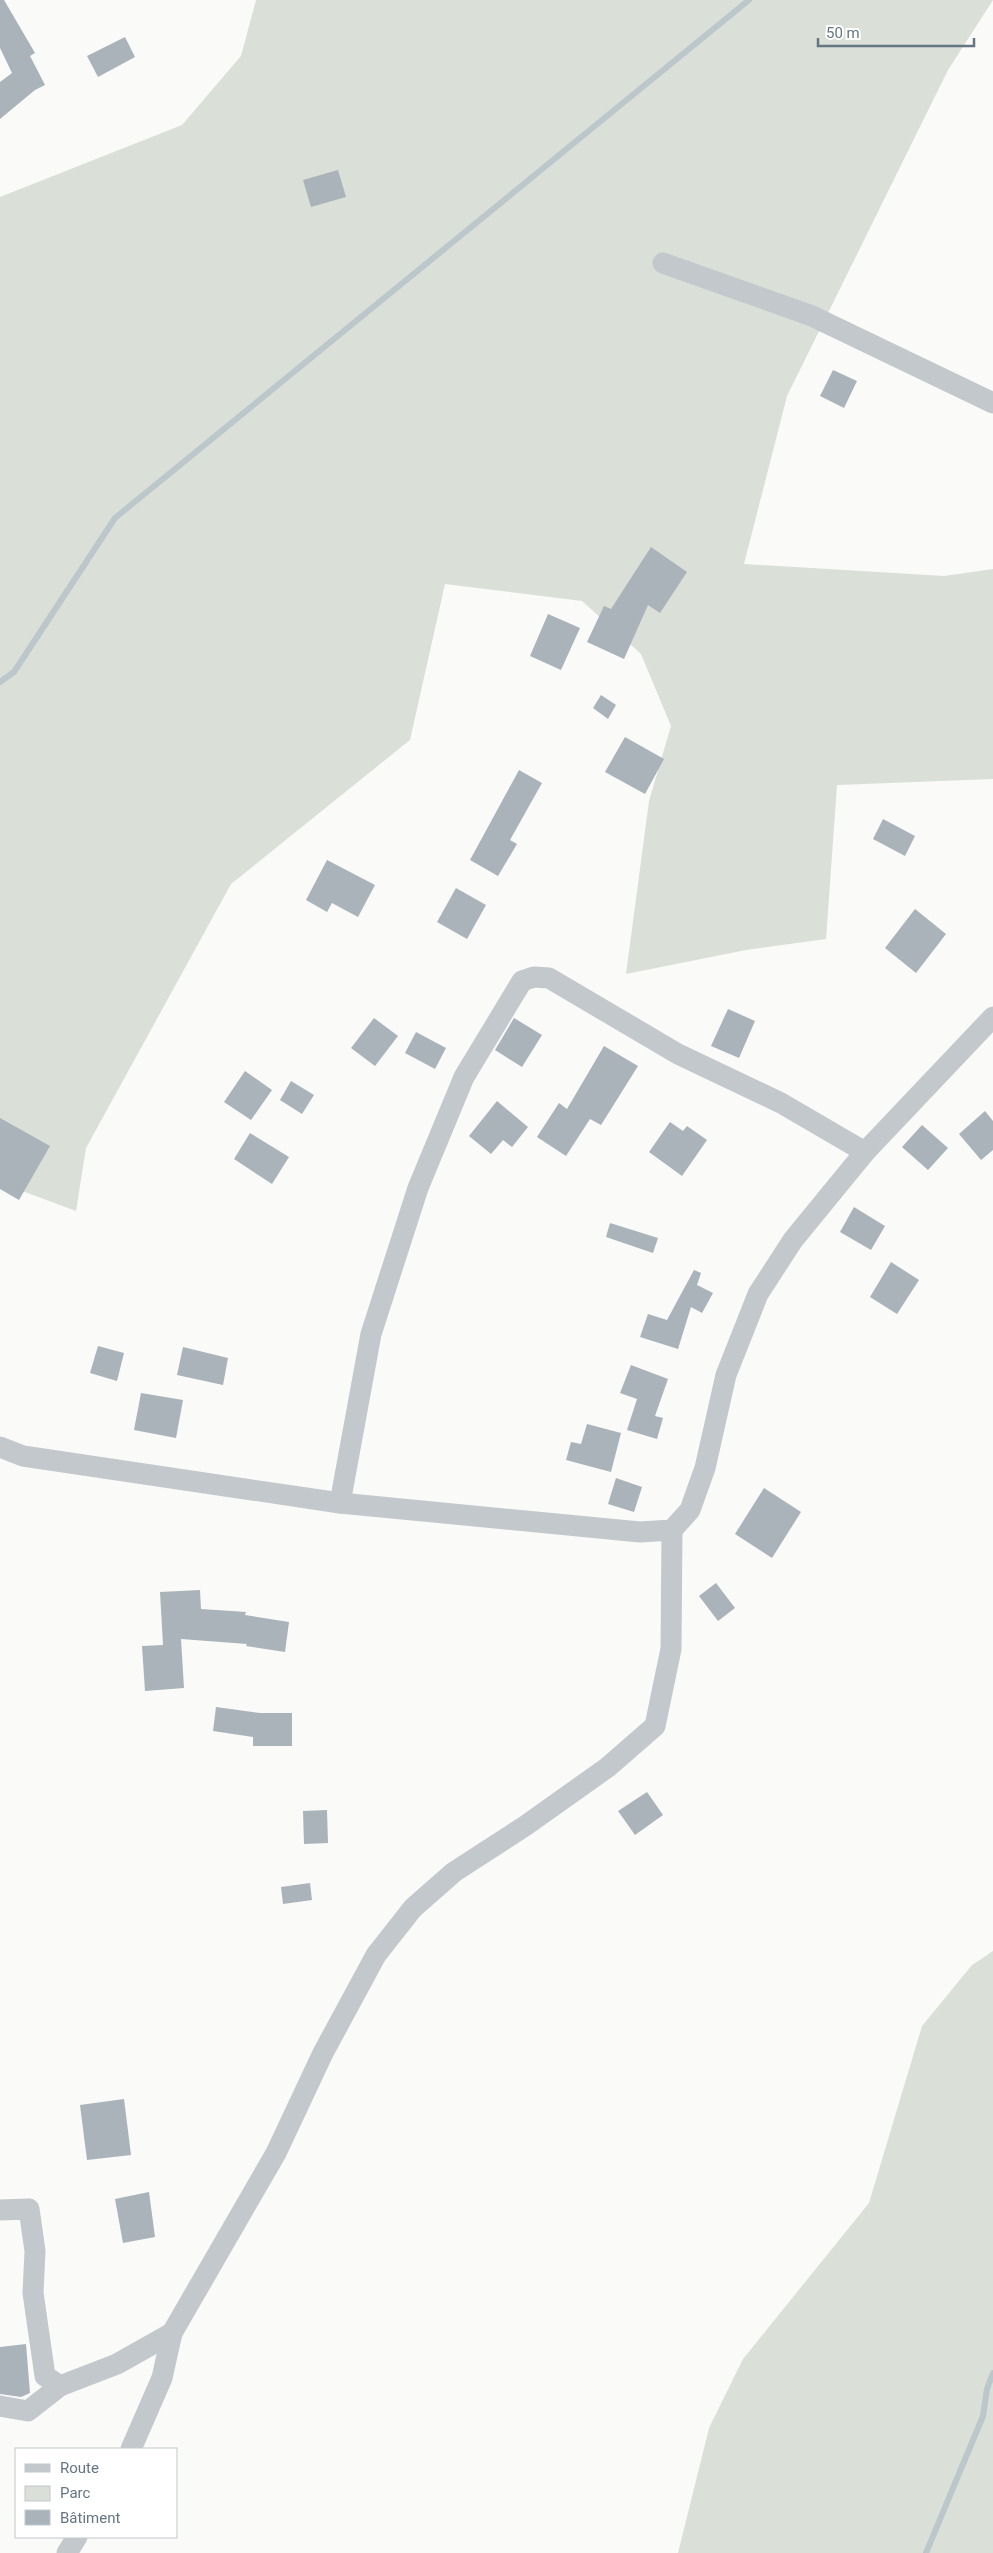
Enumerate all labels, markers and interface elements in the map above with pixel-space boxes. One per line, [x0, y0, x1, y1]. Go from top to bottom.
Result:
scale bar [818, 15, 974, 47]
text: 50 m [826, 24, 860, 42]
legend [15, 2448, 178, 2538]
text: Route [60, 2459, 99, 2477]
text: Parc [60, 2484, 90, 2502]
text: Bâtiment [60, 2509, 120, 2527]

